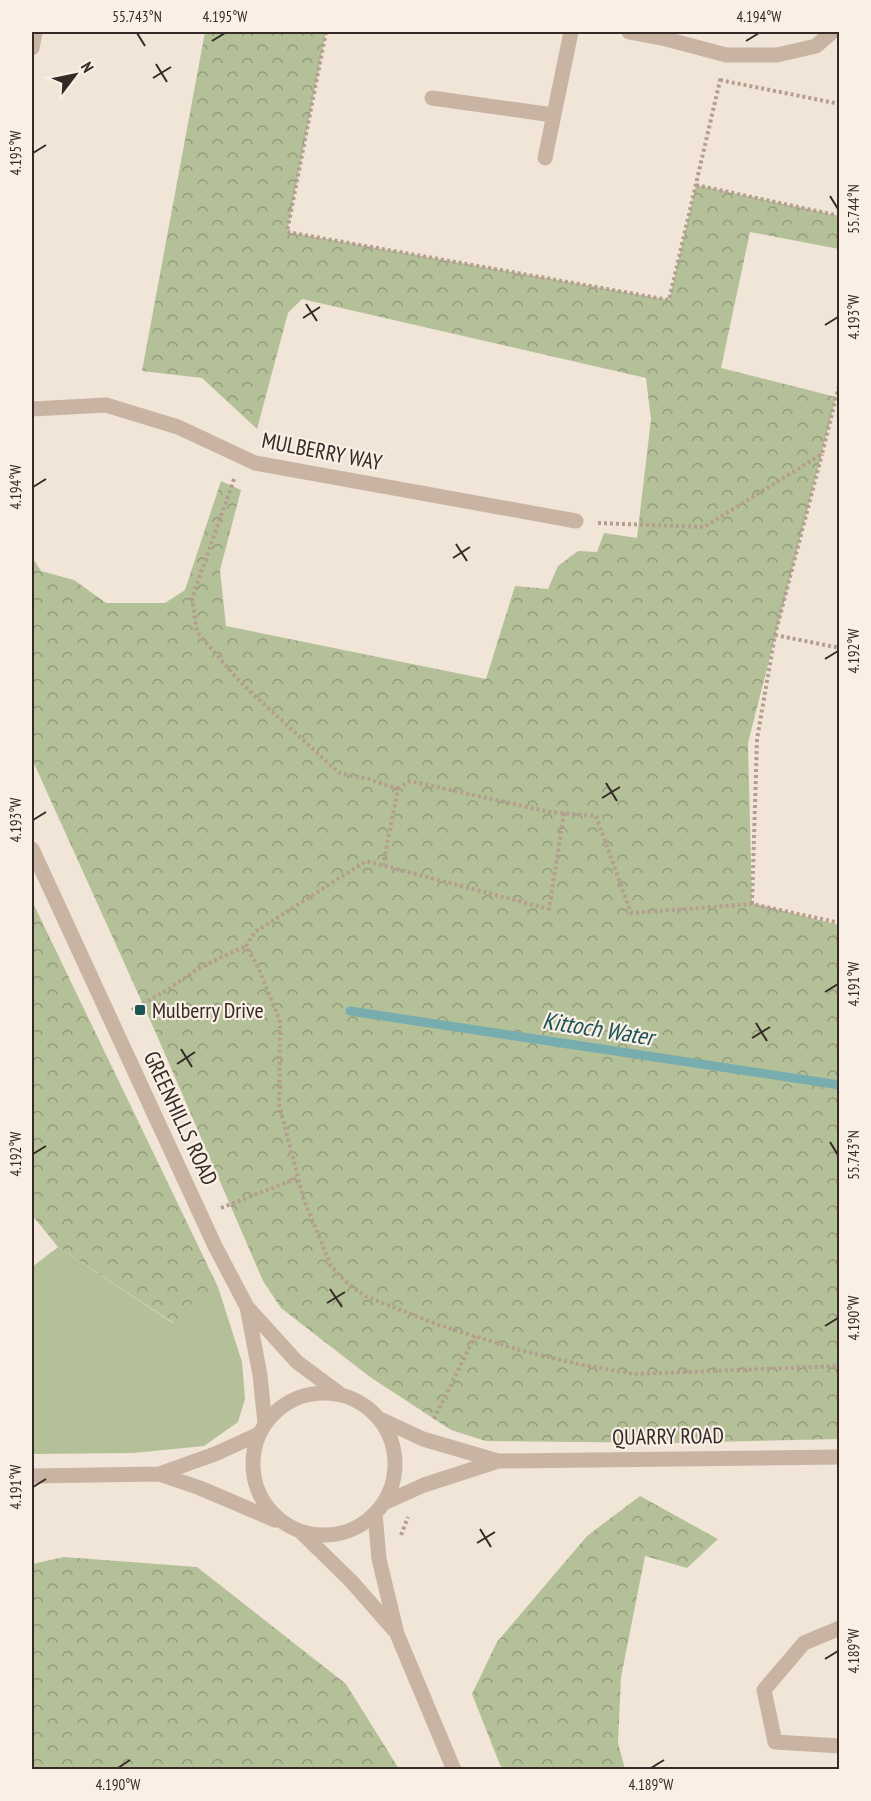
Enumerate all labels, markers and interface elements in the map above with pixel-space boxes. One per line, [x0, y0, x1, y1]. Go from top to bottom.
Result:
text: 55.743°N [112, 7, 162, 26]
text: 4.195°W [203, 7, 247, 26]
text: 4.194°W [737, 7, 781, 26]
north arrow [45, 45, 105, 105]
text: N [77, 58, 98, 76]
text: 4.195°W [6, 131, 25, 175]
text: 55.744°N [844, 184, 863, 234]
text: 4.193°W [844, 295, 863, 339]
street label: MULBERRY WAY [260, 426, 384, 476]
text: 4.194°W [6, 465, 25, 509]
text: 4.192°W [844, 629, 863, 673]
text: 4.193°W [6, 798, 25, 842]
text: 4.191°W [844, 962, 863, 1006]
place label: Mulberry Drive [152, 996, 264, 1024]
marker: Mulberry Drive [133, 1003, 147, 1017]
water label: Kittoch Water [540, 1004, 659, 1053]
street label: GREENHILLS ROAD [138, 1046, 224, 1190]
text: 55.743°N [844, 1130, 863, 1180]
text: 4.192°W [6, 1132, 25, 1176]
text: 4.190°W [844, 1296, 863, 1340]
street label: QUARRY ROAD [612, 1421, 724, 1451]
text: 4.191°W [6, 1465, 25, 1509]
text: 4.189°W [844, 1629, 863, 1673]
text: 4.190°W [96, 1775, 140, 1794]
text: 4.189°W [629, 1775, 673, 1794]

